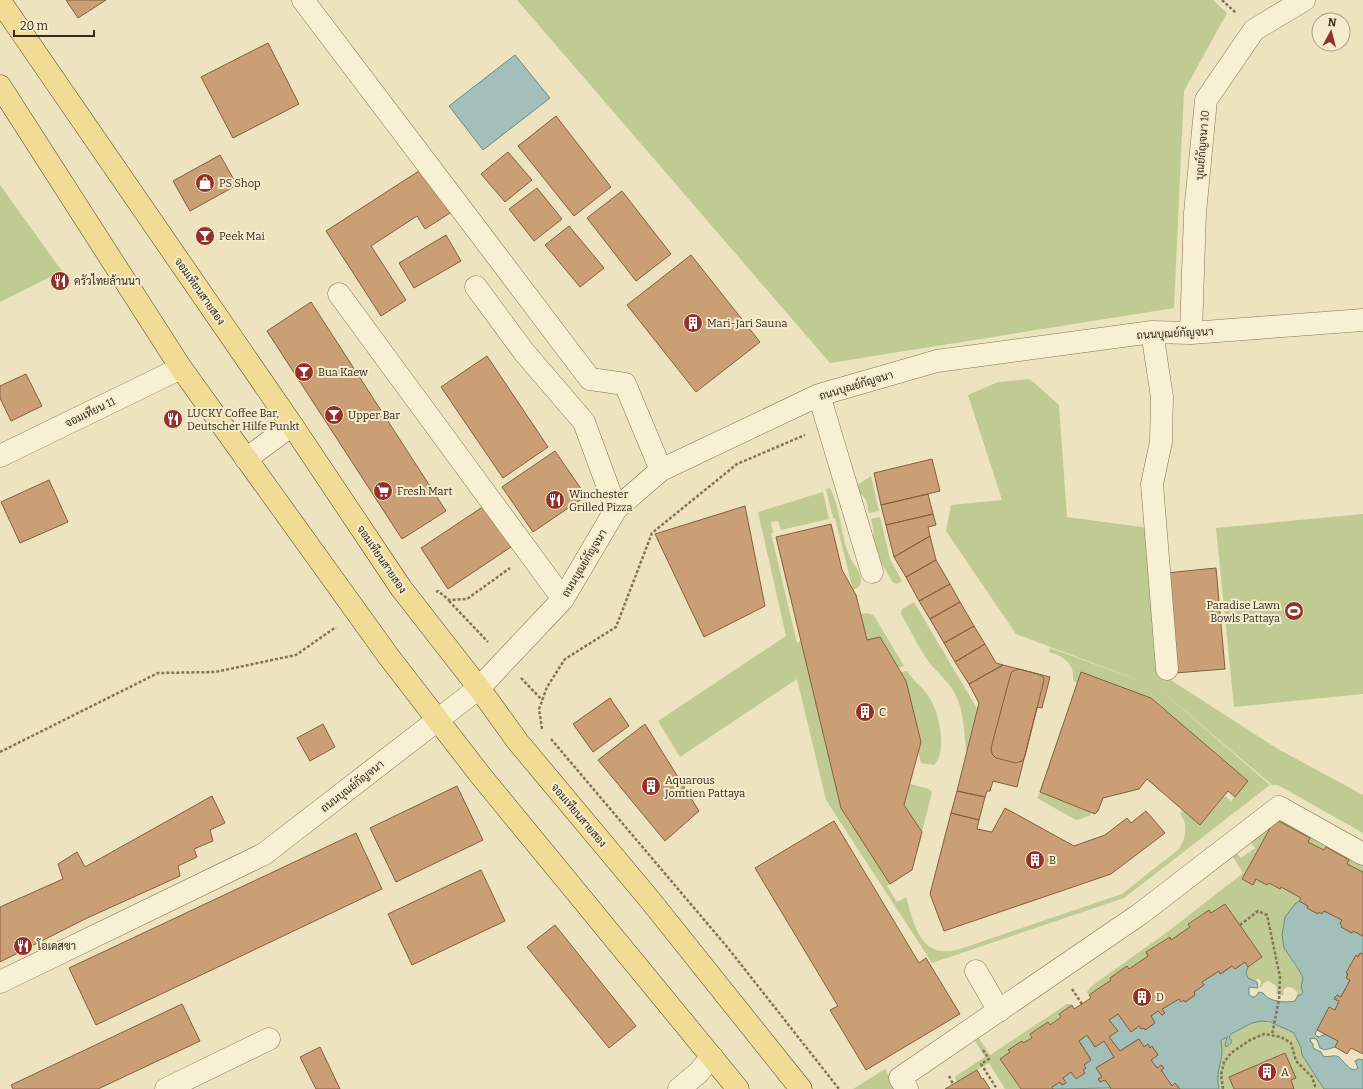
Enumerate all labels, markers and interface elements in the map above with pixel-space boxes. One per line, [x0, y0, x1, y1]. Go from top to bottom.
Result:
scale bar [14, 12, 94, 38]
north arrow [1311, 12, 1351, 52]
text: N [1327, 16, 1338, 30]
text: 20 m [20, 19, 49, 33]
street label: บุณย์กัญจนา 10 [1191, 109, 1214, 181]
shop icon: PS Shop [194, 172, 216, 194]
place label: PS Shop [219, 177, 261, 190]
bar icon: Peek Mai [194, 225, 216, 247]
place label: Peek Mai [219, 230, 265, 243]
street label: จอมเทียนสายสอง [172, 254, 229, 327]
restaurant icon: ครัวไทยล้านนา [49, 270, 71, 292]
place label: ครัวไทยล้านนา [74, 273, 140, 288]
building icon: Mari-Jari Sauna [682, 312, 704, 334]
place label: Mari-Jari Sauna [707, 317, 787, 330]
street label: ถนนบุณย์กัญจนา [1136, 323, 1214, 344]
bar icon: Bua Kaew [293, 361, 315, 383]
place label: Bua Kaew [318, 366, 368, 379]
street label: ถนนบุณย์กัญจนา [817, 366, 895, 405]
street label: จอมเทียน 11 [62, 393, 118, 430]
bar icon: Upper Bar [323, 404, 345, 426]
place label: LUCKY Coffee Bar, Deutscher Hilfe Punkt [187, 407, 300, 433]
restaurant icon: LUCKY Coffee Bar, Deutscher Hilfe Punkt [162, 408, 184, 430]
place label: Upper Bar [348, 409, 400, 422]
supermarket icon: Fresh Mart [372, 480, 394, 502]
place label: Fresh Mart [397, 485, 452, 498]
place label: Winchester Grilled Pizza [569, 488, 633, 514]
restaurant icon: Winchester Grilled Pizza [544, 489, 566, 511]
street label: จอมเทียนสายสอง [354, 522, 411, 596]
street label: ถนนบุณย์กัญจนา [557, 526, 612, 601]
place label: Paradise Lawn Bowls Pattaya [1207, 599, 1280, 625]
sports icon: Paradise Lawn Bowls Pattaya [1283, 600, 1305, 622]
building icon: C [854, 701, 876, 723]
place label: C [879, 706, 886, 719]
street label: ถนนบุณย์กัญจนา [317, 756, 388, 817]
place label: Aquarous Jomtien Pattaya [664, 774, 745, 800]
building icon: Aquarous Jomtien Pattaya [640, 775, 662, 797]
street label: จอมเทียนสายสอง [548, 780, 611, 850]
building icon: B [1024, 849, 1046, 871]
place label: B [1049, 854, 1056, 867]
restaurant icon: โอเดสซา [12, 935, 34, 957]
place label: โอเดสซา [36, 938, 76, 953]
building icon: D [1131, 986, 1153, 1008]
place label: D [1156, 991, 1164, 1004]
building icon: A [1256, 1061, 1278, 1083]
place label: A [1281, 1066, 1289, 1079]

